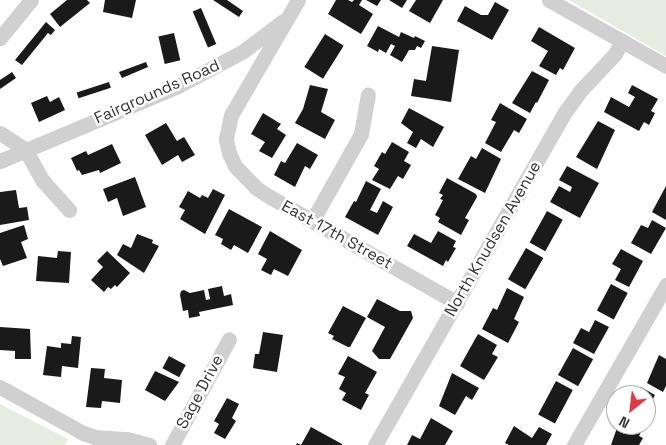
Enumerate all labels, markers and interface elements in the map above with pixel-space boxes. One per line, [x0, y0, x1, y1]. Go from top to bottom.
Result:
street label: Fairgrounds Road [91, 56, 223, 128]
street label: North Knudsen Avenue [441, 158, 545, 320]
street label: East 17th Street [278, 197, 396, 273]
street label: Sage Drive [173, 352, 227, 432]
north arrow [606, 385, 656, 435]
text: N [616, 412, 633, 432]

